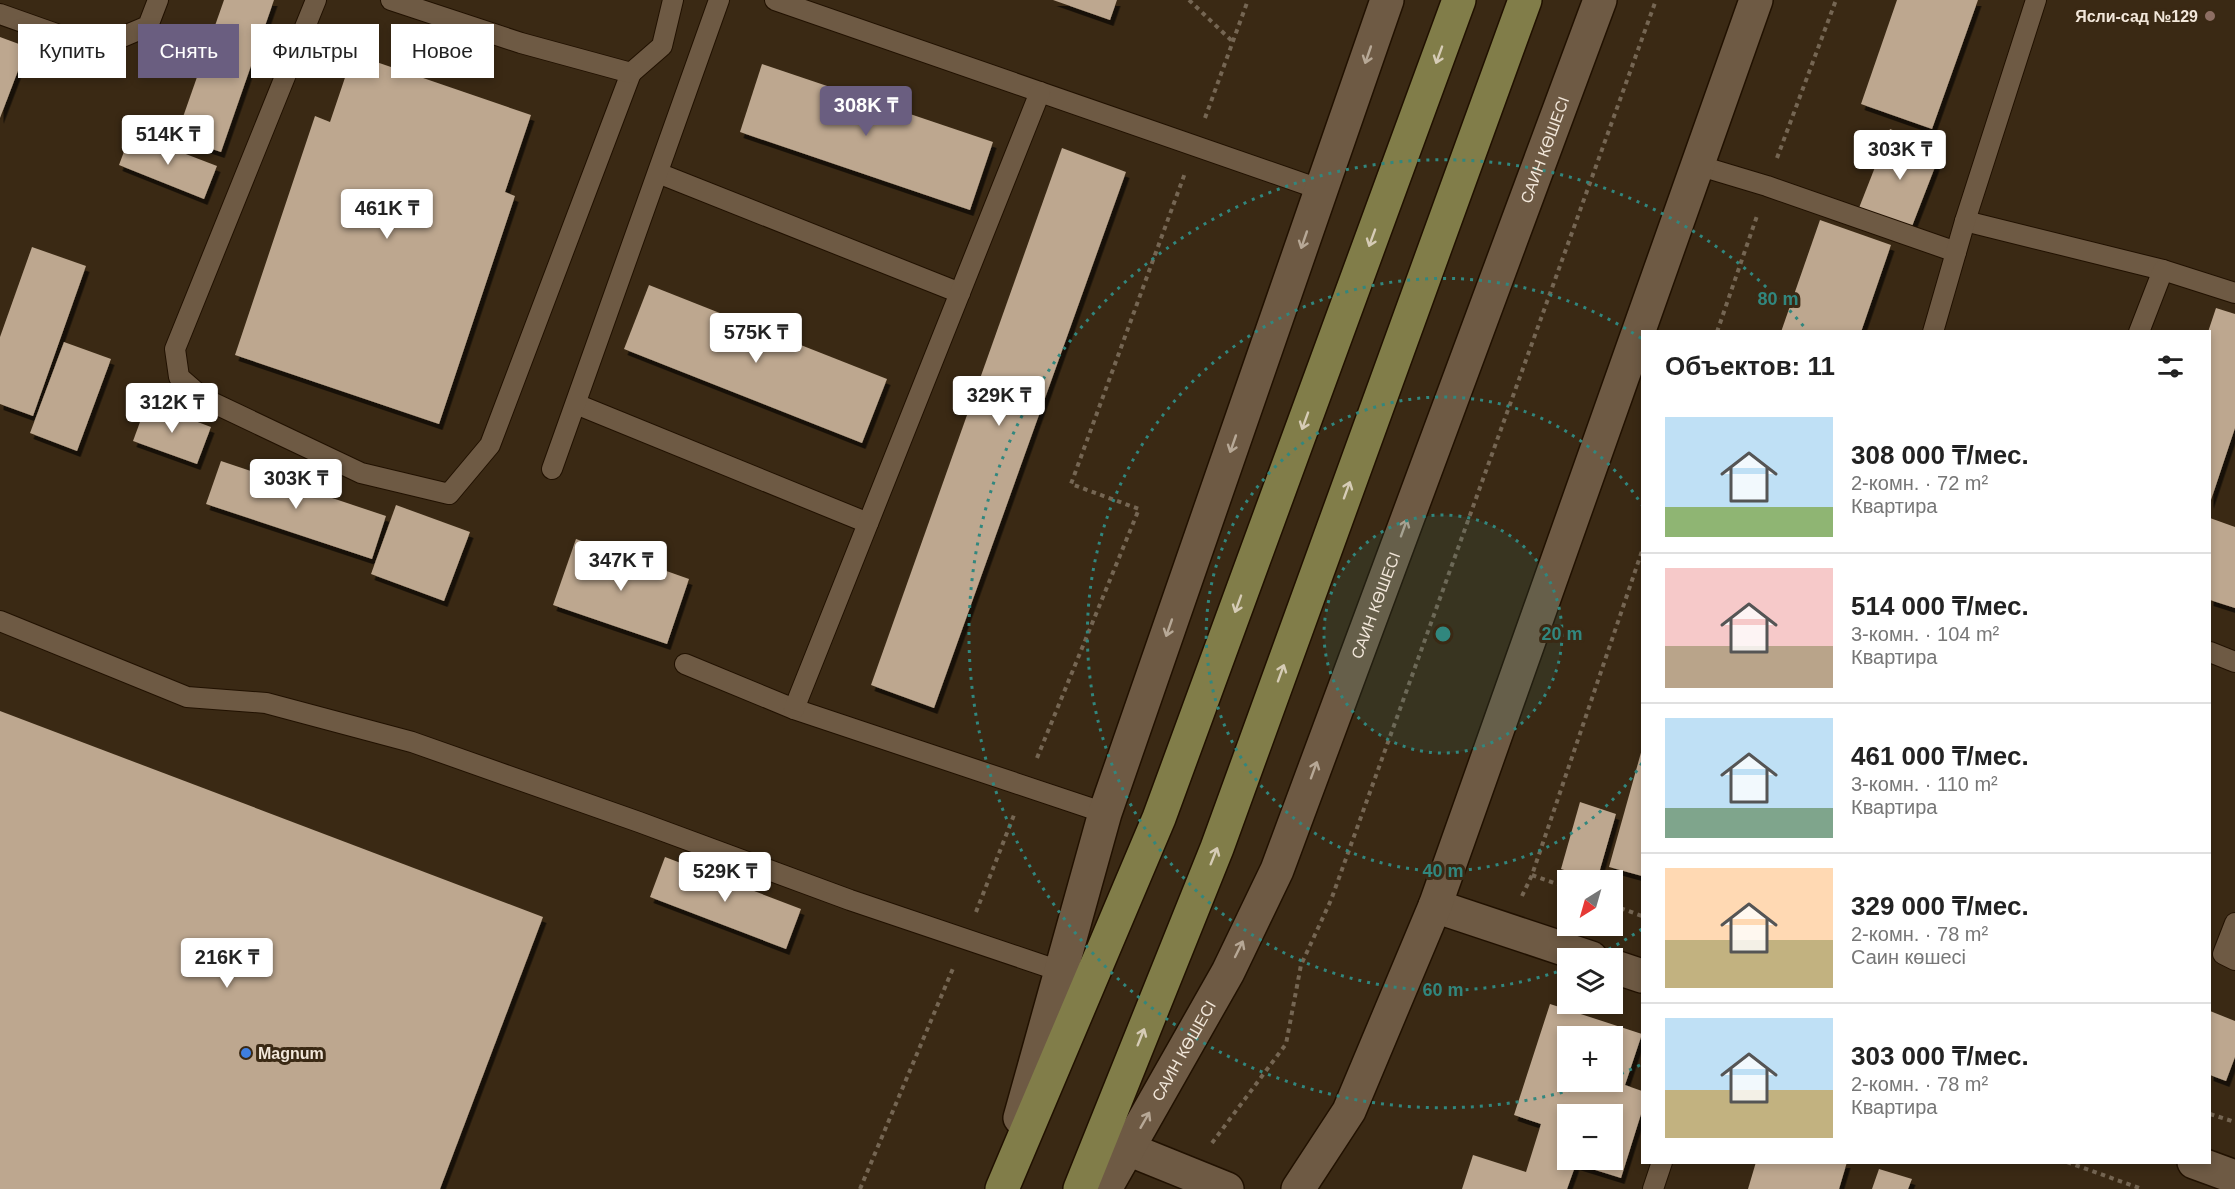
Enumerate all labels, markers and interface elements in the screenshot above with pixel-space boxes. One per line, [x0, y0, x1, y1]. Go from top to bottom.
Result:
place label: Ясли-сад №129 [2075, 8, 2198, 25]
marker: Ясли-сад №129 [2203, 9, 2217, 23]
chip: Купить [18, 24, 126, 78]
chip: Снять [138, 24, 239, 78]
chip: Фильтры [251, 24, 379, 78]
chip: Новое [391, 24, 494, 78]
one-way arrow [1361, 45, 1372, 64]
one-way arrow [1432, 45, 1443, 64]
pin: 308K ₸ [817, 86, 915, 137]
text: 308K ₸ [834, 94, 898, 116]
street label: САИН КӨШЕСІ [1517, 94, 1572, 205]
pin: 514K ₸ [119, 115, 217, 166]
text: 514K ₸ [136, 123, 200, 145]
pin: 303K ₸ [1851, 130, 1949, 181]
text: 303K ₸ [1868, 138, 1932, 160]
pin: 461K ₸ [338, 189, 436, 240]
text: 461K ₸ [355, 197, 419, 219]
one-way arrow [1365, 228, 1376, 247]
one-way arrow [1298, 230, 1309, 249]
text: 80 m [1757, 289, 1799, 309]
pin: 575K ₸ [707, 313, 805, 364]
text: 575K ₸ [724, 321, 788, 343]
icon: filters [2154, 350, 2187, 383]
text: Объектов: 11 [1665, 351, 1835, 381]
pin: 329K ₸ [950, 376, 1048, 427]
pin: 312K ₸ [123, 383, 221, 434]
text: 329K ₸ [967, 384, 1031, 406]
text: 312K ₸ [140, 391, 204, 413]
one-way arrow [1298, 411, 1309, 430]
one-way arrow [1227, 434, 1238, 453]
text: 308 000 ₸/мес. [1851, 440, 2029, 470]
icon: home [1713, 441, 1785, 513]
pin: 303K ₸ [247, 459, 345, 510]
text: 303K ₸ [264, 467, 328, 489]
text: 2-комн. · 72 m² [1851, 472, 1988, 494]
one-way arrow [1343, 481, 1354, 500]
text: Квартира [1851, 495, 1937, 517]
one-way arrow [1399, 519, 1410, 538]
pin: 347K ₸ [572, 541, 670, 592]
text: 347K ₸ [589, 549, 653, 571]
street label: САИН КӨШЕСІ [1348, 550, 1403, 661]
text: 514 000 ₸/мес. [1851, 591, 2029, 621]
icon: home [1713, 592, 1785, 664]
one-way arrow [1231, 594, 1242, 613]
one-way arrow [1163, 618, 1174, 637]
text: 3-комн. · 104 m² [1851, 623, 1999, 645]
centre of rings [1433, 624, 1453, 644]
text: 20 m [1541, 624, 1583, 644]
text: Квартира [1851, 646, 1937, 668]
one-way arrow [1276, 664, 1287, 683]
text: 461 000 ₸/мес. [1851, 741, 2029, 771]
icon: home [1713, 742, 1785, 814]
one-way arrow [1309, 761, 1320, 779]
text: 3-комн. · 110 m² [1851, 773, 1998, 795]
text: Квартира [1851, 796, 1937, 818]
one-way arrow [1209, 848, 1220, 866]
pin: 529K ₸ [676, 852, 774, 903]
text: 529K ₸ [693, 860, 757, 882]
text: 40 m [1422, 861, 1464, 881]
north arrow [1557, 870, 1623, 936]
map controls [1557, 870, 1623, 1170]
text: 329 000 ₸/мес. [1851, 891, 2029, 921]
icon: home [1713, 892, 1785, 964]
text: 2-комн. · 78 m² [1851, 923, 1988, 945]
pin: 216K ₸ [178, 938, 276, 989]
one-way arrow [1234, 941, 1246, 959]
text: 216K ₸ [195, 946, 259, 968]
text: Саин көшесі [1851, 946, 1966, 968]
button: layers [1557, 948, 1623, 1014]
text: 60 m [1422, 980, 1464, 1000]
street label: САИН КӨШЕСІ [1148, 998, 1219, 1104]
button: + [1557, 1026, 1623, 1092]
one-way arrow [1136, 1029, 1147, 1047]
text: 303 000 ₸/мес. [1851, 1041, 2029, 1071]
icon: home [1713, 1042, 1785, 1114]
place label: Magnum [258, 1045, 324, 1062]
marker: Magnum [239, 1046, 253, 1060]
text: 2-комн. · 78 m² [1851, 1073, 1988, 1095]
text: Квартира [1851, 1096, 1937, 1118]
button: − [1557, 1104, 1623, 1170]
one-way arrow [1139, 1112, 1151, 1129]

